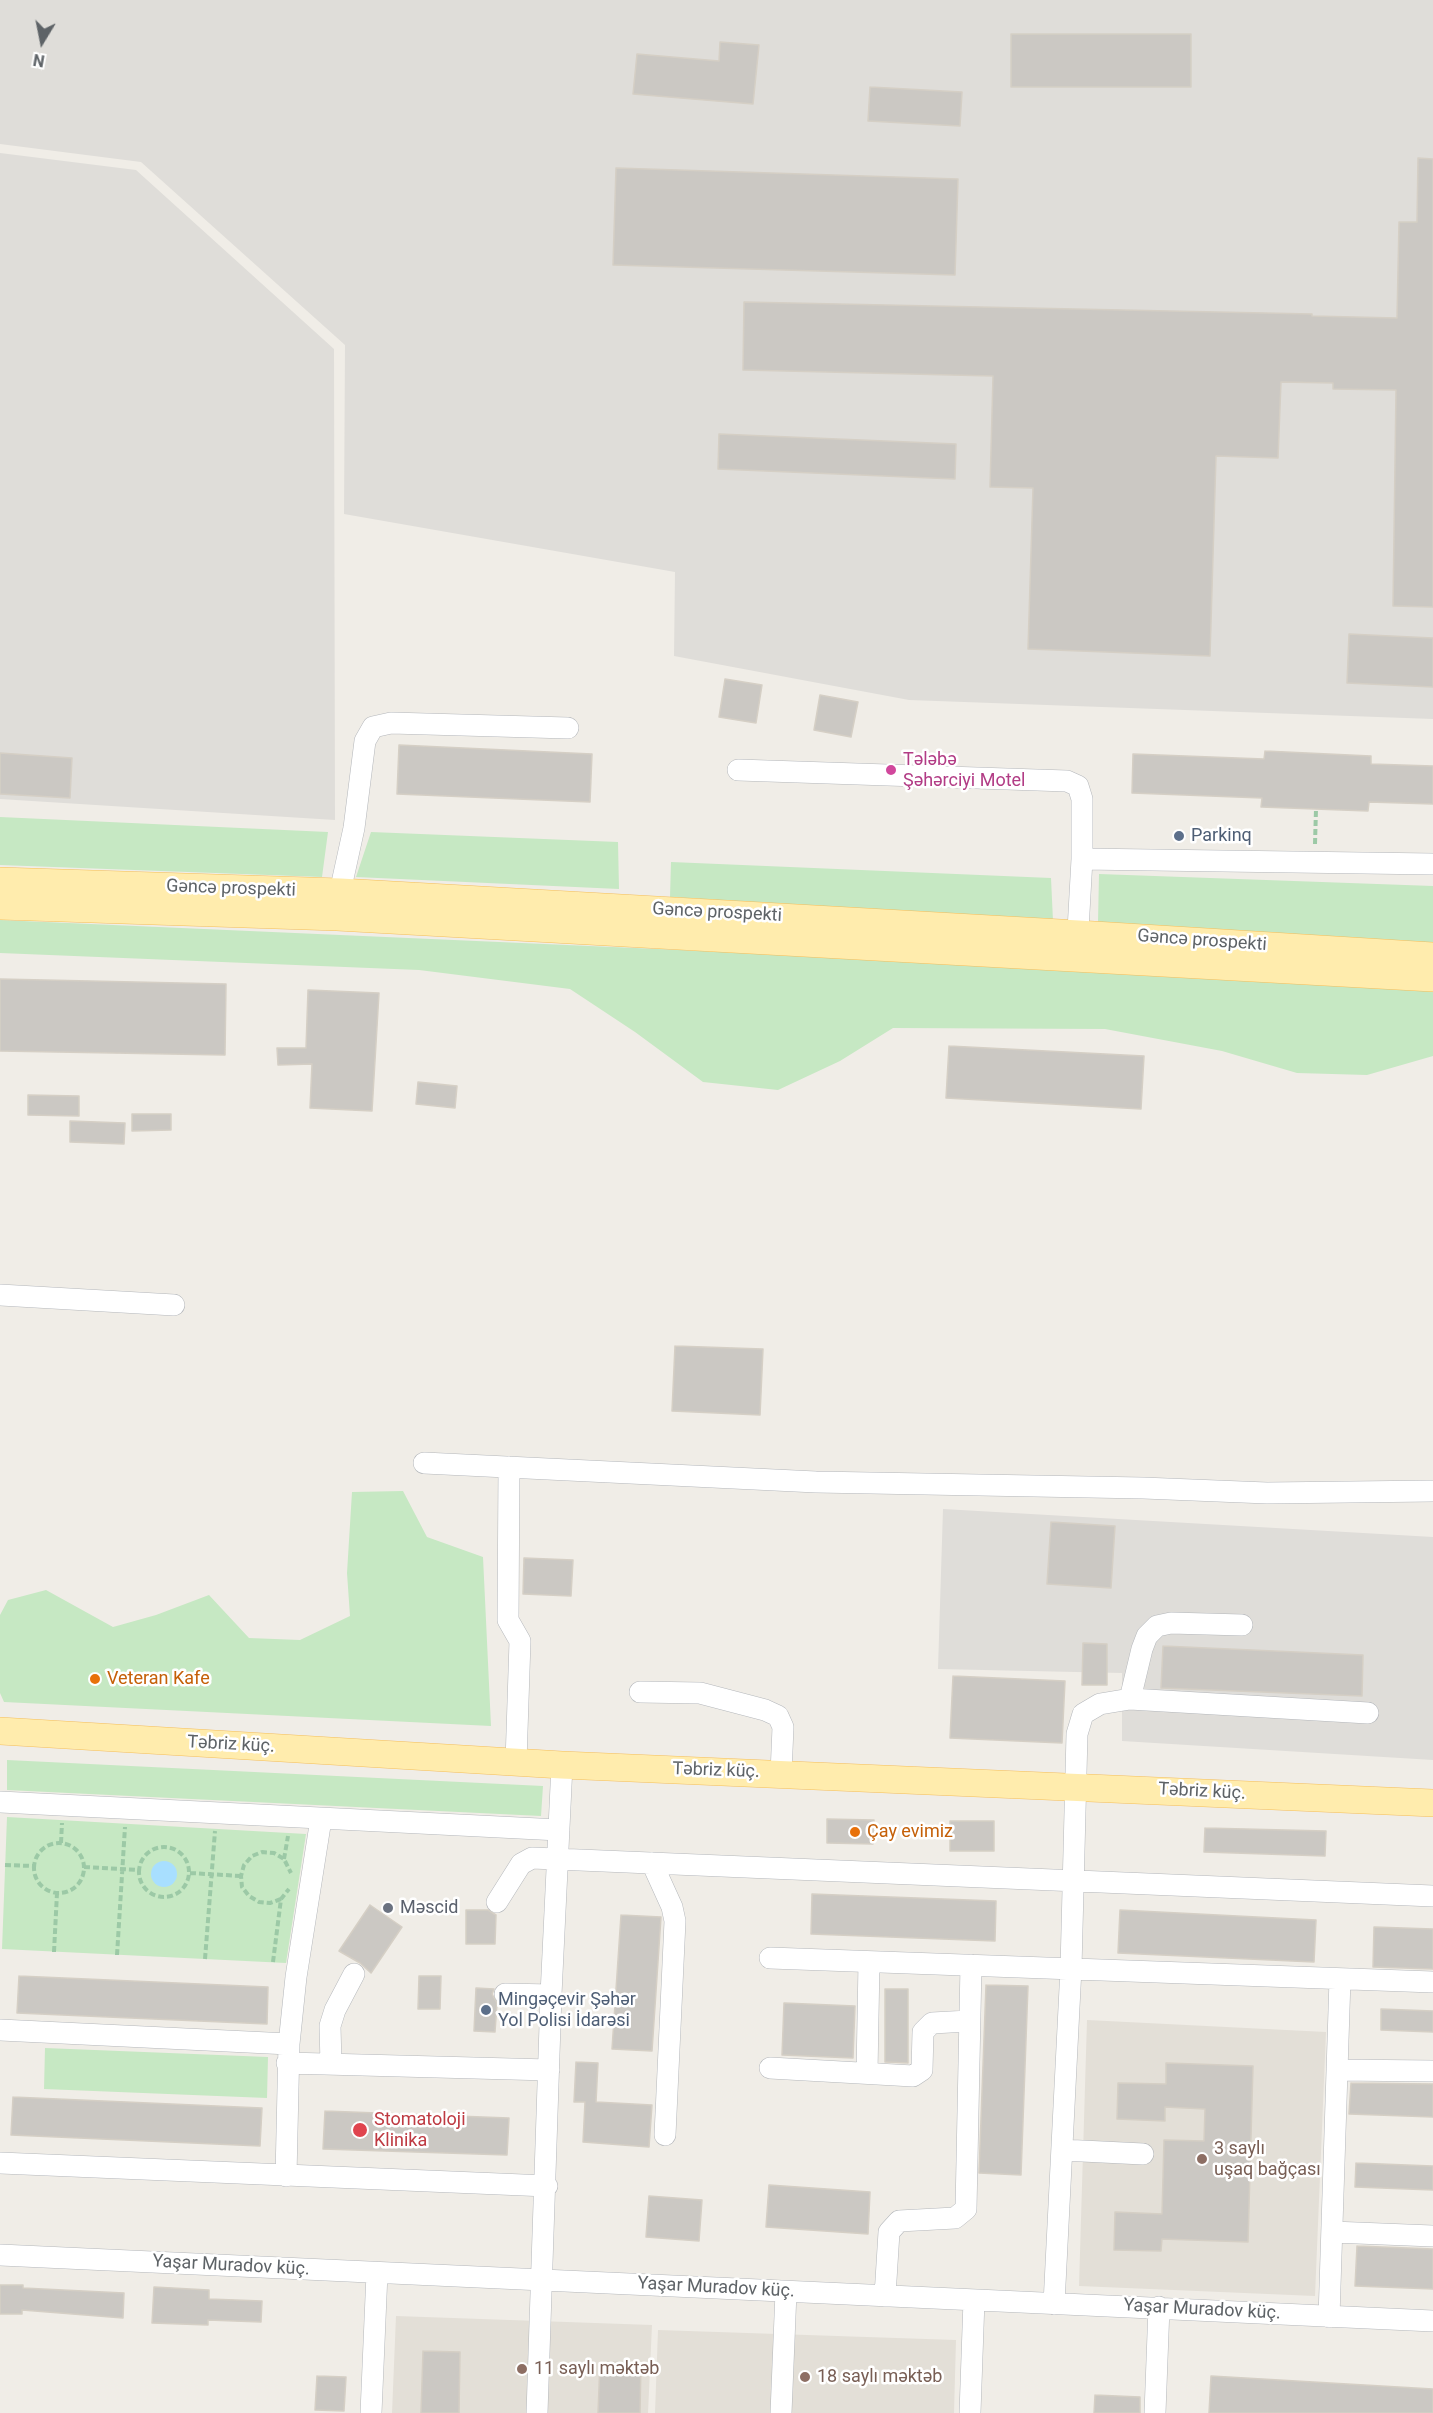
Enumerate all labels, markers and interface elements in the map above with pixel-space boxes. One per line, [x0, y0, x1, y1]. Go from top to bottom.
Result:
north arrow [12, 12, 72, 72]
text: N [32, 50, 46, 71]
place label: Tələbə Şəhərciyi Motel [903, 749, 1025, 792]
marker: Tələbə Şəhərciyi Motel [884, 763, 898, 777]
place label: Parkinq [1191, 825, 1252, 847]
marker: Parkinq [1172, 829, 1186, 843]
street label: Gəncə prospekti [166, 876, 296, 902]
street label: Gəncə prospekti [652, 899, 782, 927]
street label: Gəncə prospekti [1137, 926, 1267, 956]
place label: Veteran Kafe [107, 1668, 210, 1690]
marker: Veteran Kafe [88, 1672, 102, 1686]
street label: Təbriz küç. [187, 1732, 275, 1758]
street label: Təbriz küç. [672, 1759, 760, 1783]
street label: Təbriz küç. [1158, 1779, 1246, 1805]
place label: Çay evimiz [867, 1821, 953, 1843]
marker: Çay evimiz [848, 1825, 862, 1839]
place label: Məscid [400, 1897, 458, 1919]
marker: Məscid [381, 1901, 395, 1915]
place label: Mingəçevir Şəhər Yol Polisi İdarəsi [498, 1989, 636, 2032]
marker: Mingəçevir Şəhər Yol Polisi İdarəsi [479, 2003, 493, 2017]
place label: Stomatoloji Klinika [374, 2109, 466, 2152]
marker: Stomatoloji Klinika [351, 2121, 369, 2139]
place label: 3 saylı uşaq bağçası [1214, 2138, 1321, 2180]
marker: 3 saylı uşaq bağçası [1195, 2152, 1209, 2166]
street label: Yaşar Muradov küç. [152, 2251, 310, 2281]
street label: Yaşar Muradov küç. [637, 2273, 795, 2303]
street label: Yaşar Muradov küç. [1123, 2295, 1281, 2325]
place label: 11 saylı məktəb [534, 2358, 659, 2380]
marker: 11 saylı məktəb [515, 2362, 529, 2376]
place label: 18 saylı məktəb [817, 2366, 942, 2388]
marker: 18 saylı məktəb [798, 2370, 812, 2384]

